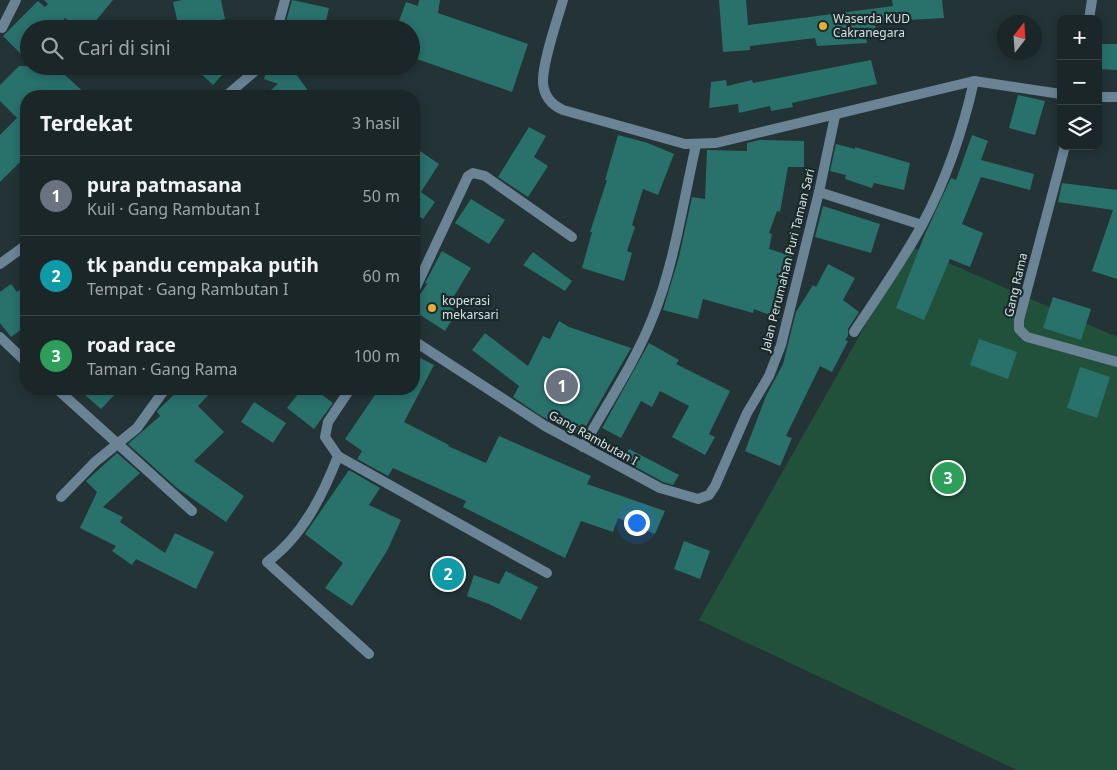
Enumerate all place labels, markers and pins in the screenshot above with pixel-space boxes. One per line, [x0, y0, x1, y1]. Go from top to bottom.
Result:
place label: Waserda KUD Cakranegara [833, 10, 910, 41]
marker: Waserda KUD Cakranegara [817, 20, 829, 32]
place label: koperasi mekarsari [442, 292, 499, 323]
marker: koperasi mekarsari [426, 302, 438, 314]
pin: 1 [546, 367, 578, 405]
pin: 3 [932, 459, 964, 497]
pin: 2 [432, 555, 464, 593]

